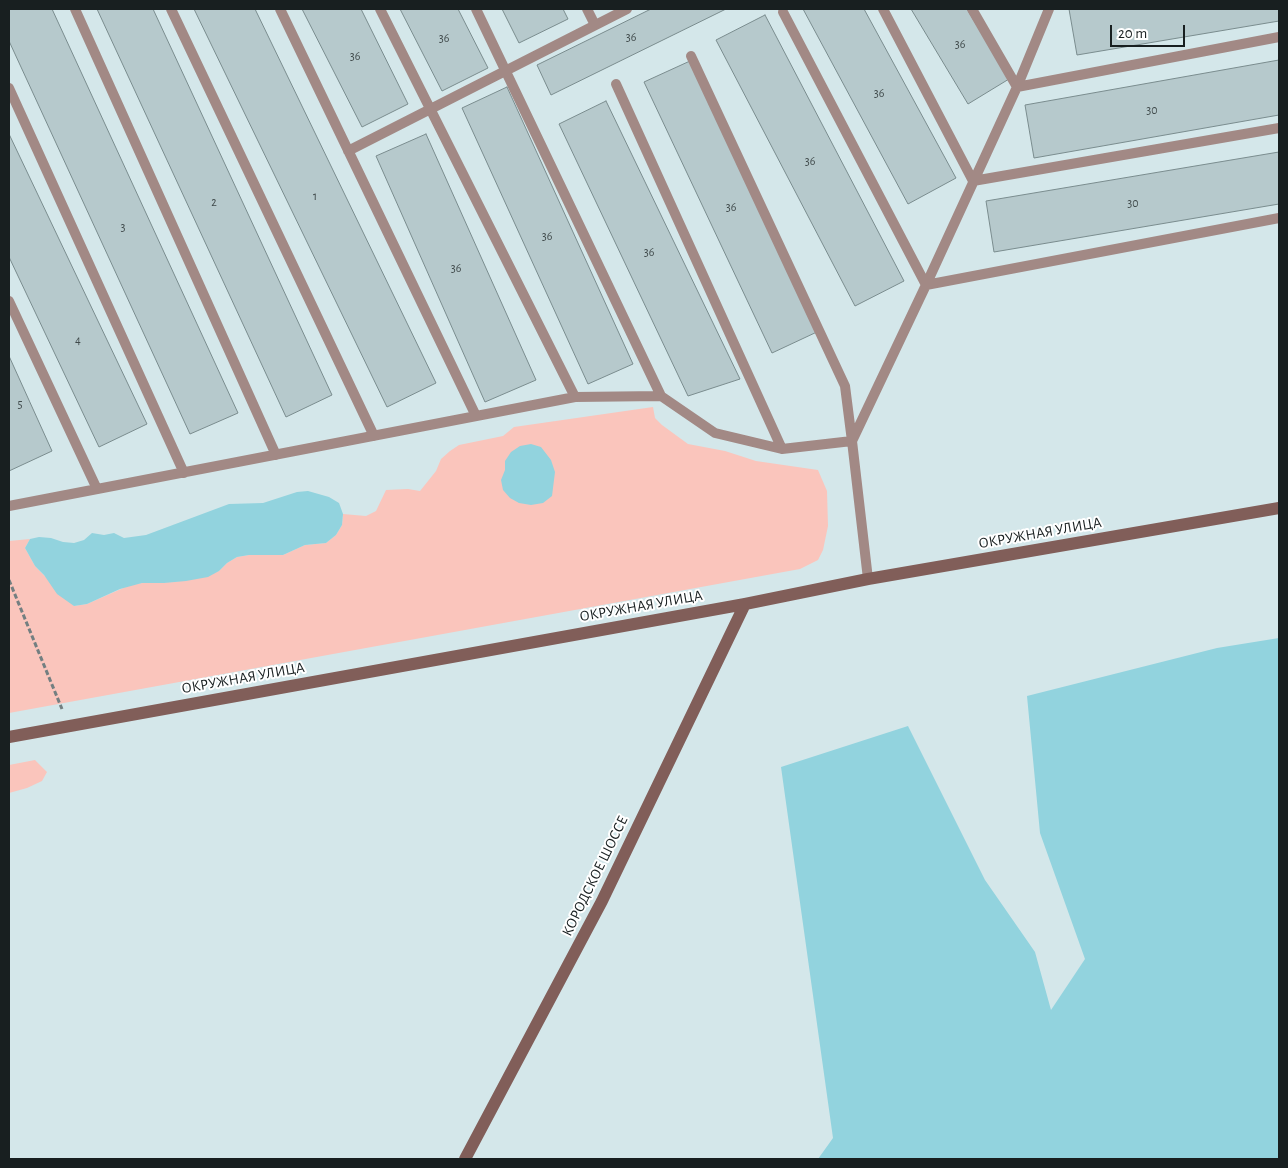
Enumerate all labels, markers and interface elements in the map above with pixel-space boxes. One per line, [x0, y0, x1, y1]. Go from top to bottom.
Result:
scale bar [1113, 15, 1188, 47]
text: 20 m [1118, 26, 1147, 41]
house number: 36 [626, 30, 636, 44]
house number: 36 [439, 31, 449, 45]
house number: 36 [955, 37, 965, 51]
house number: 36 [350, 49, 360, 63]
house number: 36 [874, 86, 884, 100]
house number: 30 [1146, 103, 1158, 117]
house number: 36 [805, 154, 815, 168]
house number: 1 [313, 189, 317, 203]
house number: 2 [211, 195, 217, 209]
house number: 30 [1127, 196, 1139, 210]
house number: 36 [726, 200, 736, 214]
house number: 3 [121, 220, 125, 234]
house number: 36 [542, 229, 552, 243]
house number: 36 [644, 245, 654, 259]
house number: 36 [451, 261, 461, 275]
house number: 4 [75, 333, 81, 347]
house number: 5 [17, 397, 23, 411]
street label: ОКРУЖНАЯ УЛИЦА [977, 513, 1103, 553]
street label: ОКРУЖНАЯ УЛИЦА [578, 586, 704, 626]
street label: ОКРУЖНАЯ УЛИЦА [180, 658, 306, 698]
street label: КОРОДСКОЕ ШОССЕ [558, 813, 632, 939]

